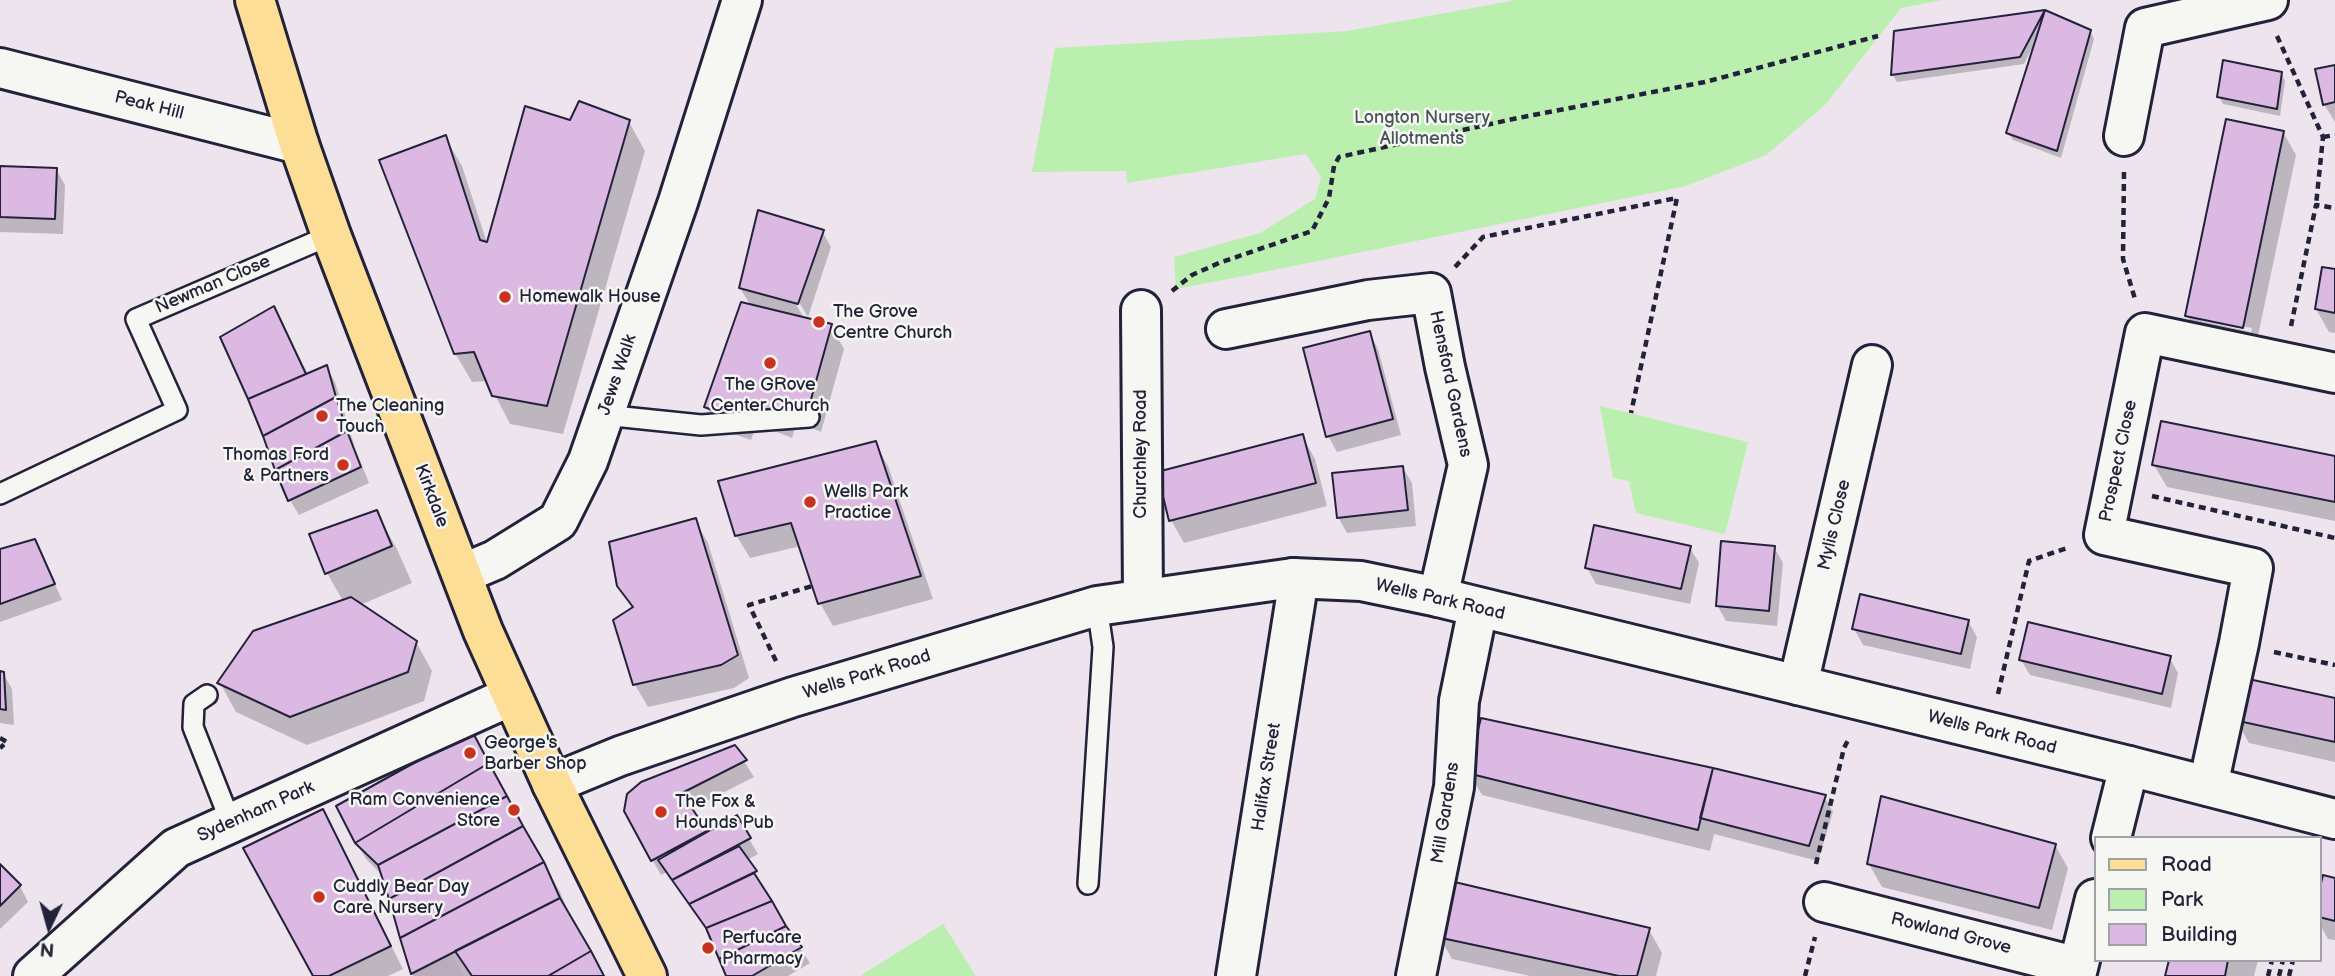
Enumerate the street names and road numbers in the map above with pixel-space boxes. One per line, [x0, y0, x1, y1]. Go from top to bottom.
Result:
street label: Peak Hill [112, 87, 186, 125]
street label: Newman Close [152, 251, 274, 319]
street label: Hensford Gardens [1424, 309, 1476, 459]
street label: Jews Walk [594, 332, 642, 418]
street label: Churchley Road [1130, 389, 1152, 519]
street label: Prospect Close [2096, 398, 2142, 524]
street label: Kirkdale [409, 461, 453, 531]
street label: Mylis Close [1814, 478, 1856, 572]
street label: Wells Park Road [1373, 575, 1507, 625]
street label: Wells Park Road [801, 645, 933, 705]
street label: Wells Park Road [1925, 707, 2059, 759]
street label: Halifax Street [1248, 721, 1286, 833]
street label: Mill Gardens [1427, 761, 1465, 865]
street label: Sydenham Park [194, 777, 318, 847]
street label: Rowland Grove [1889, 909, 2013, 959]

